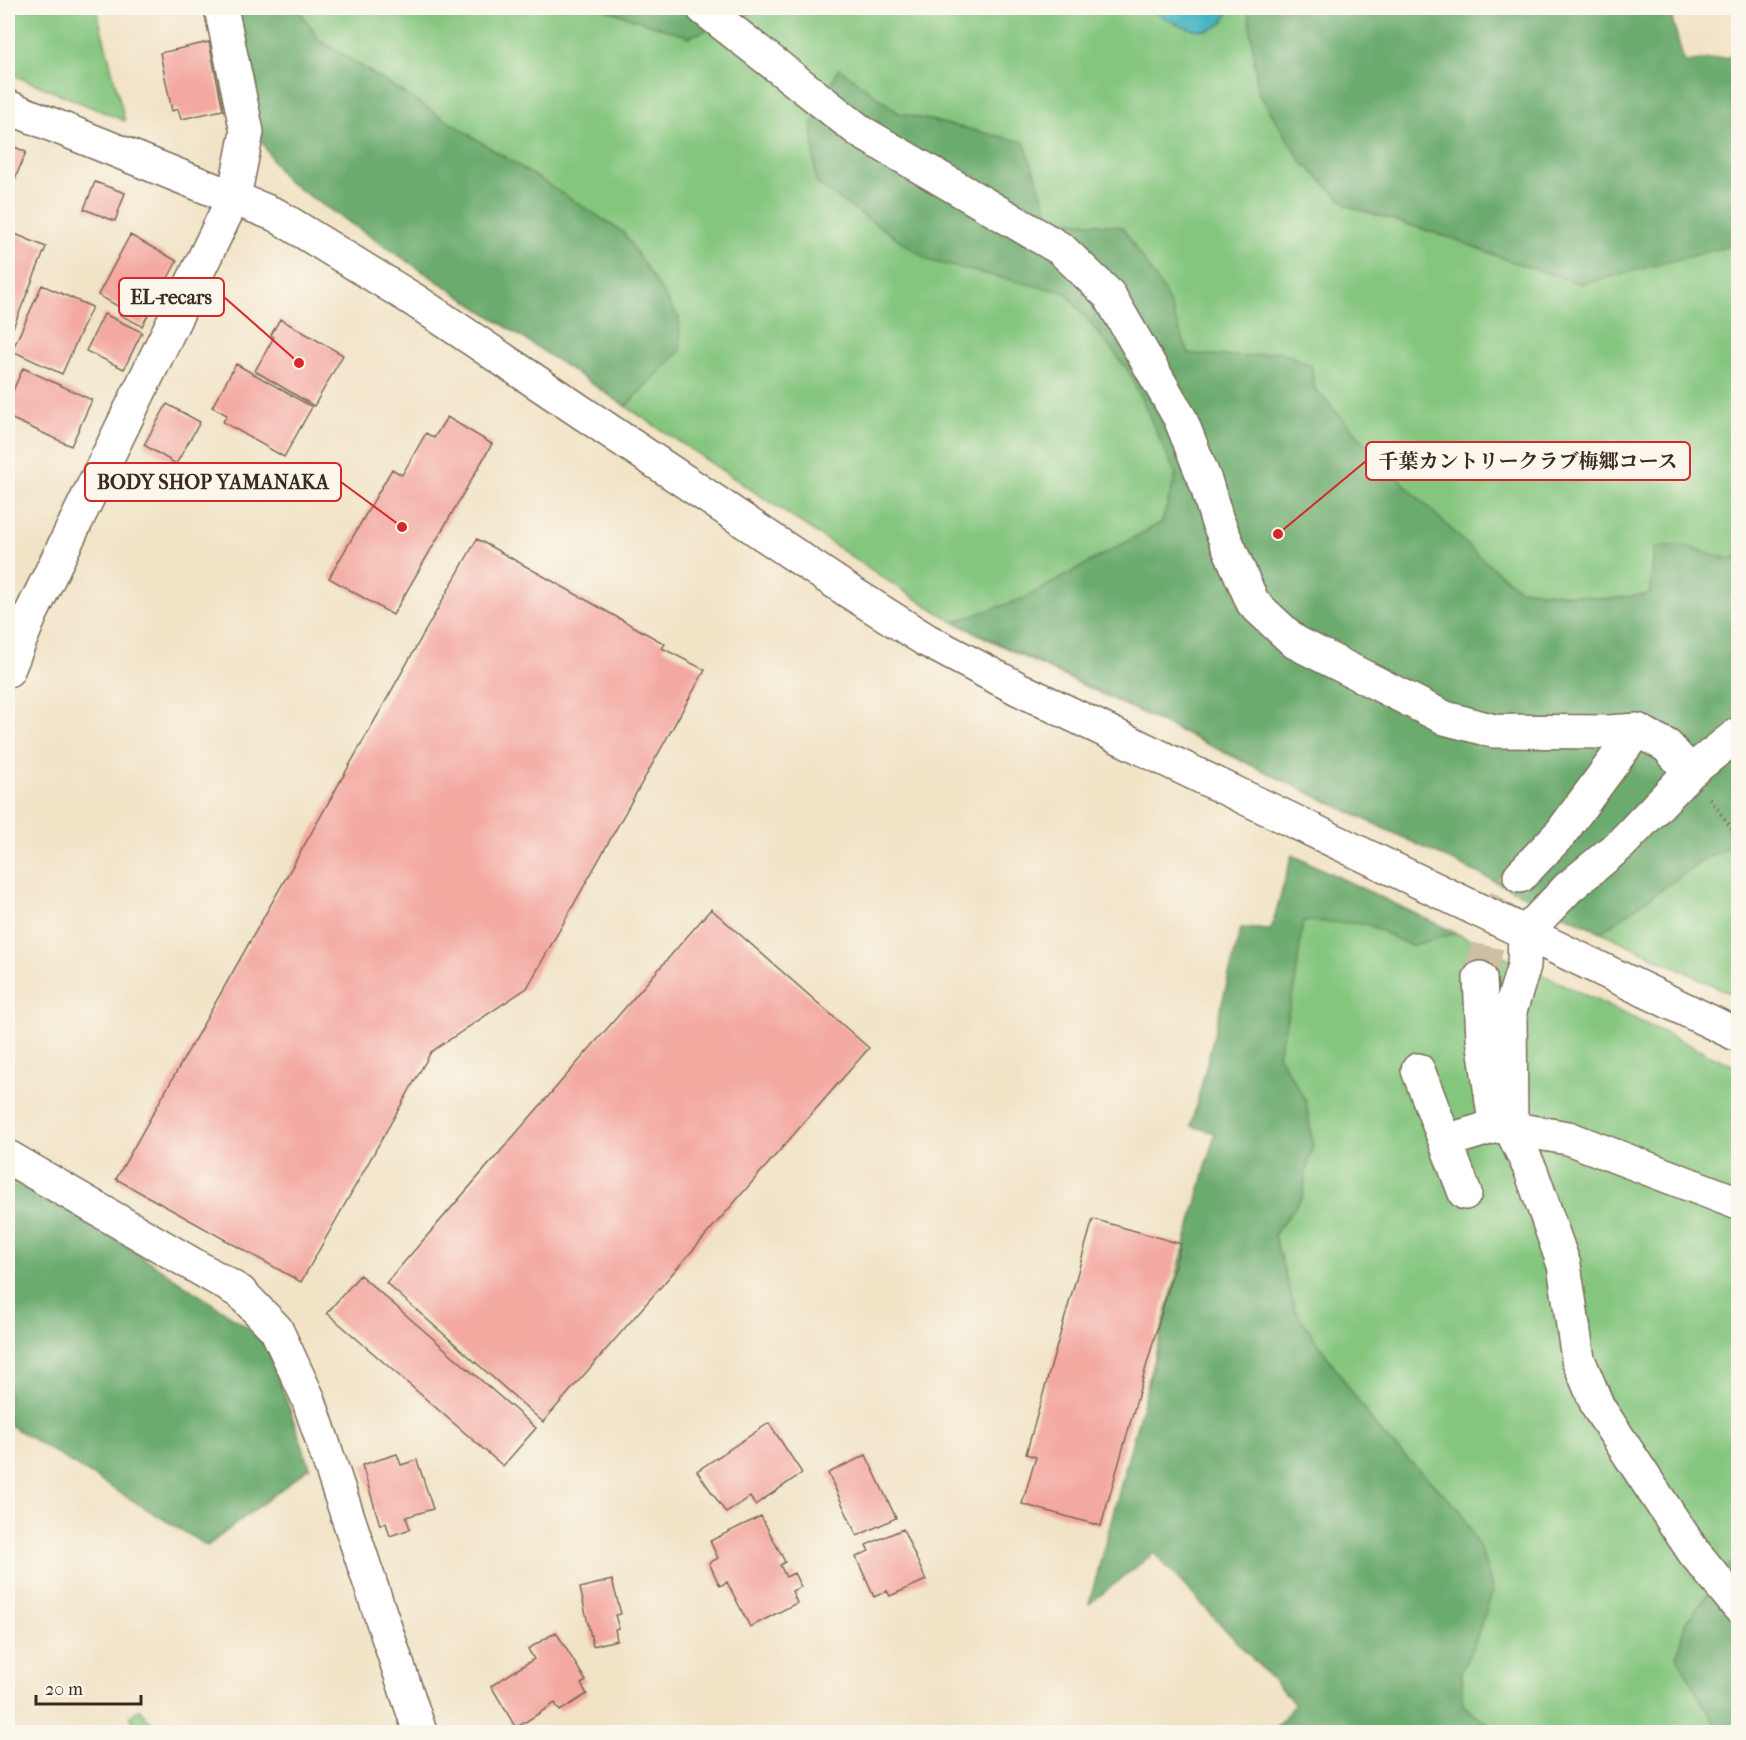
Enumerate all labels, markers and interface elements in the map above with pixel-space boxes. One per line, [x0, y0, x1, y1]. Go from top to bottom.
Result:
callout: EL-recars [119, 278, 224, 316]
text: EL-recars [130, 286, 212, 309]
callout: 千葉カントリークラブ梅郷コース [1366, 442, 1690, 480]
text: 千葉カントリークラブ梅郷コース [1379, 450, 1678, 473]
callout: BODY SHOP YAMANAKA [85, 463, 341, 501]
text: BODY SHOP YAMANAKA [97, 471, 330, 494]
scale bar [36, 1668, 141, 1706]
text: 20 m [45, 1679, 83, 1700]

